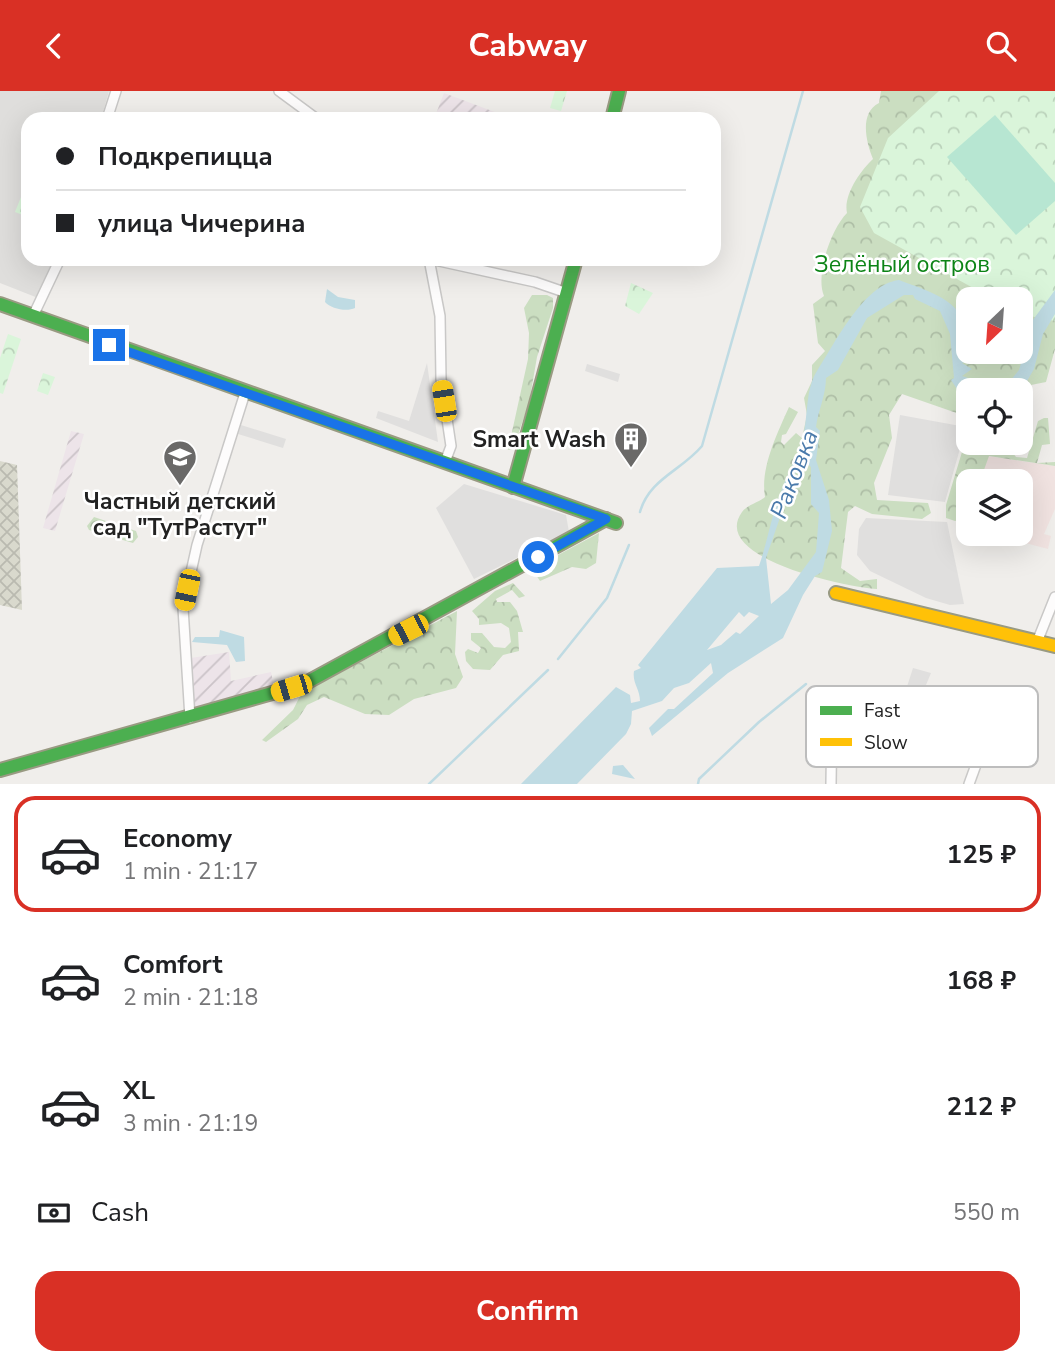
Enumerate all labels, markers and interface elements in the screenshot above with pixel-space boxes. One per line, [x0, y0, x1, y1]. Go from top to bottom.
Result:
text: Cabway [468, 24, 587, 67]
icon: back [35, 27, 73, 65]
icon: search [982, 27, 1020, 65]
text: Подкрепицца [98, 139, 273, 174]
text: улица Чичерина [98, 206, 306, 241]
park label: Зелёный остров [814, 249, 990, 280]
north arrow [956, 287, 1032, 364]
map controls [956, 287, 1033, 546]
route end [93, 329, 125, 361]
button: locate [956, 378, 1033, 455]
car [431, 379, 458, 423]
building icon: Smart Wash [612, 420, 650, 469]
place label: Smart Wash [473, 424, 606, 455]
water label: Раковка [762, 425, 826, 523]
school or university icon: Частный детский сад "ТутРастут" [161, 438, 199, 487]
button: layers [956, 469, 1033, 546]
place label: Частный детский сад "ТутРастут" [84, 486, 276, 543]
route start [522, 541, 554, 573]
car [173, 567, 202, 613]
car [385, 611, 432, 649]
car [268, 672, 315, 704]
legend [806, 686, 1038, 767]
text: Fast [864, 698, 900, 724]
text: Slow [864, 730, 908, 756]
text: Economy [123, 821, 232, 856]
icon: car [39, 823, 102, 886]
text: 125 ₽ [947, 837, 1016, 872]
text: 1 min · 21:17 [123, 856, 258, 887]
text: Comfort [123, 947, 223, 982]
icon: car [39, 949, 102, 1012]
text: 168 ₽ [947, 963, 1016, 998]
text: 2 min · 21:18 [123, 982, 258, 1013]
text: XL [123, 1073, 155, 1108]
icon: car [39, 1075, 102, 1138]
text: 212 ₽ [947, 1089, 1016, 1124]
text: 3 min · 21:19 [123, 1108, 258, 1139]
icon: cash [35, 1194, 73, 1232]
text: Cash [91, 1195, 149, 1230]
text: 550 m [953, 1197, 1020, 1228]
button: Confirm [35, 1271, 1020, 1351]

